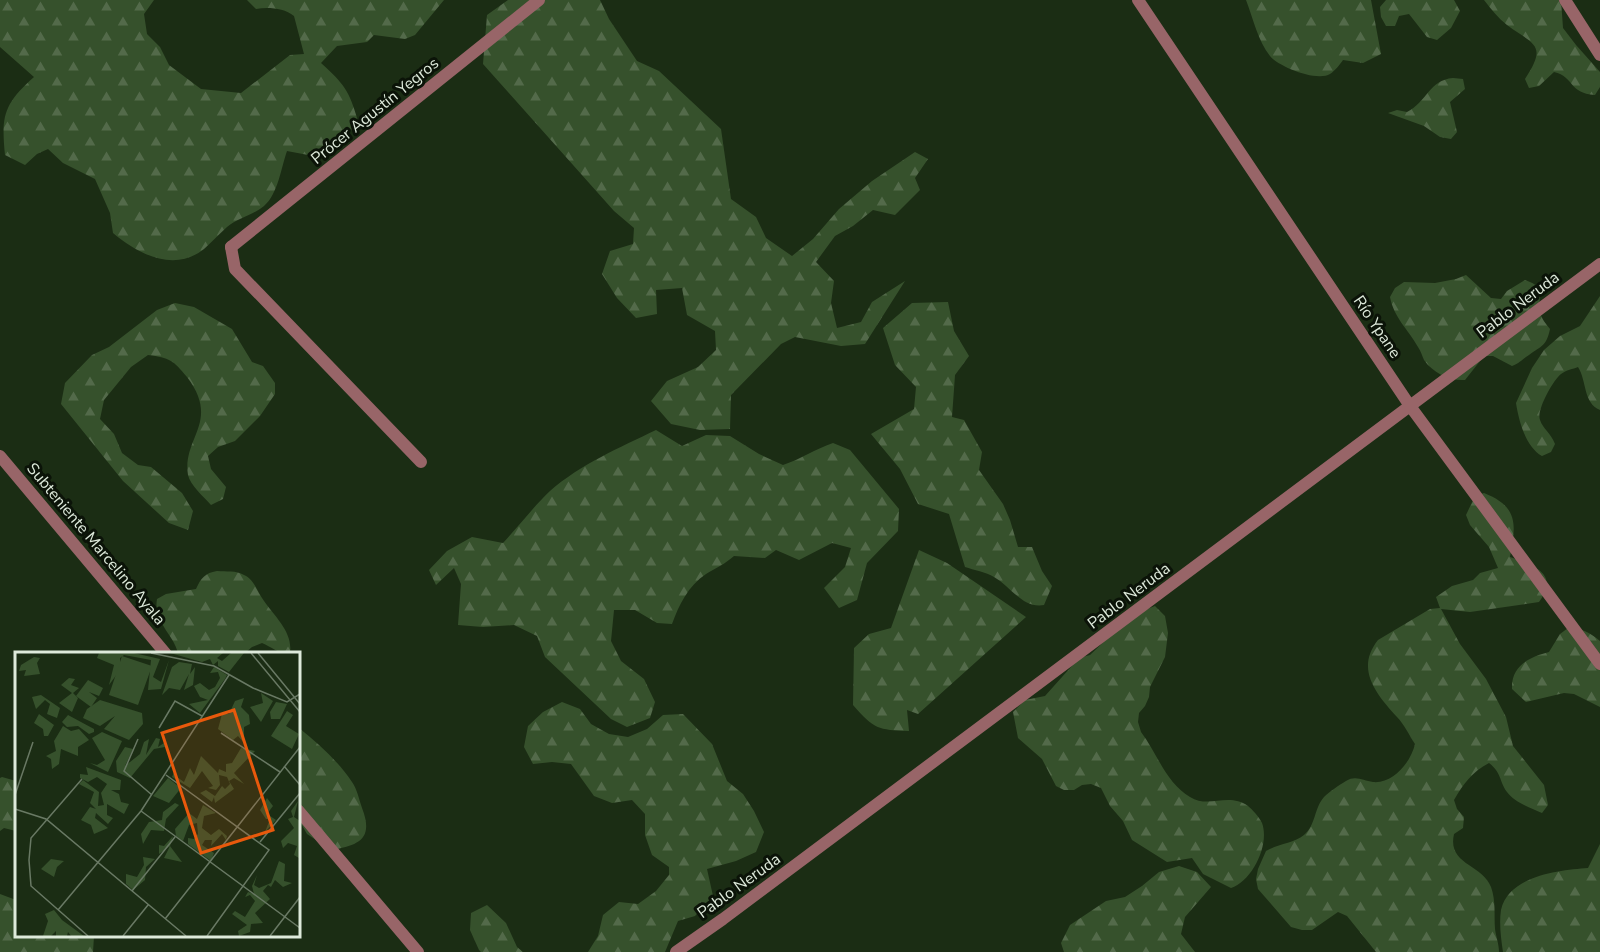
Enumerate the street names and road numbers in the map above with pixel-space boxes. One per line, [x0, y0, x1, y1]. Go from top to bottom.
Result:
street label: Prócer Agustín Yegros [306, 53, 444, 169]
street label: Pablo Neruda [1472, 267, 1564, 343]
street label: Río Ypane [1348, 291, 1406, 363]
street label: Subteniente Marcelino Ayala [21, 458, 171, 630]
street label: Pablo Neruda [1083, 558, 1175, 634]
street label: Pablo Neruda [693, 848, 785, 924]

